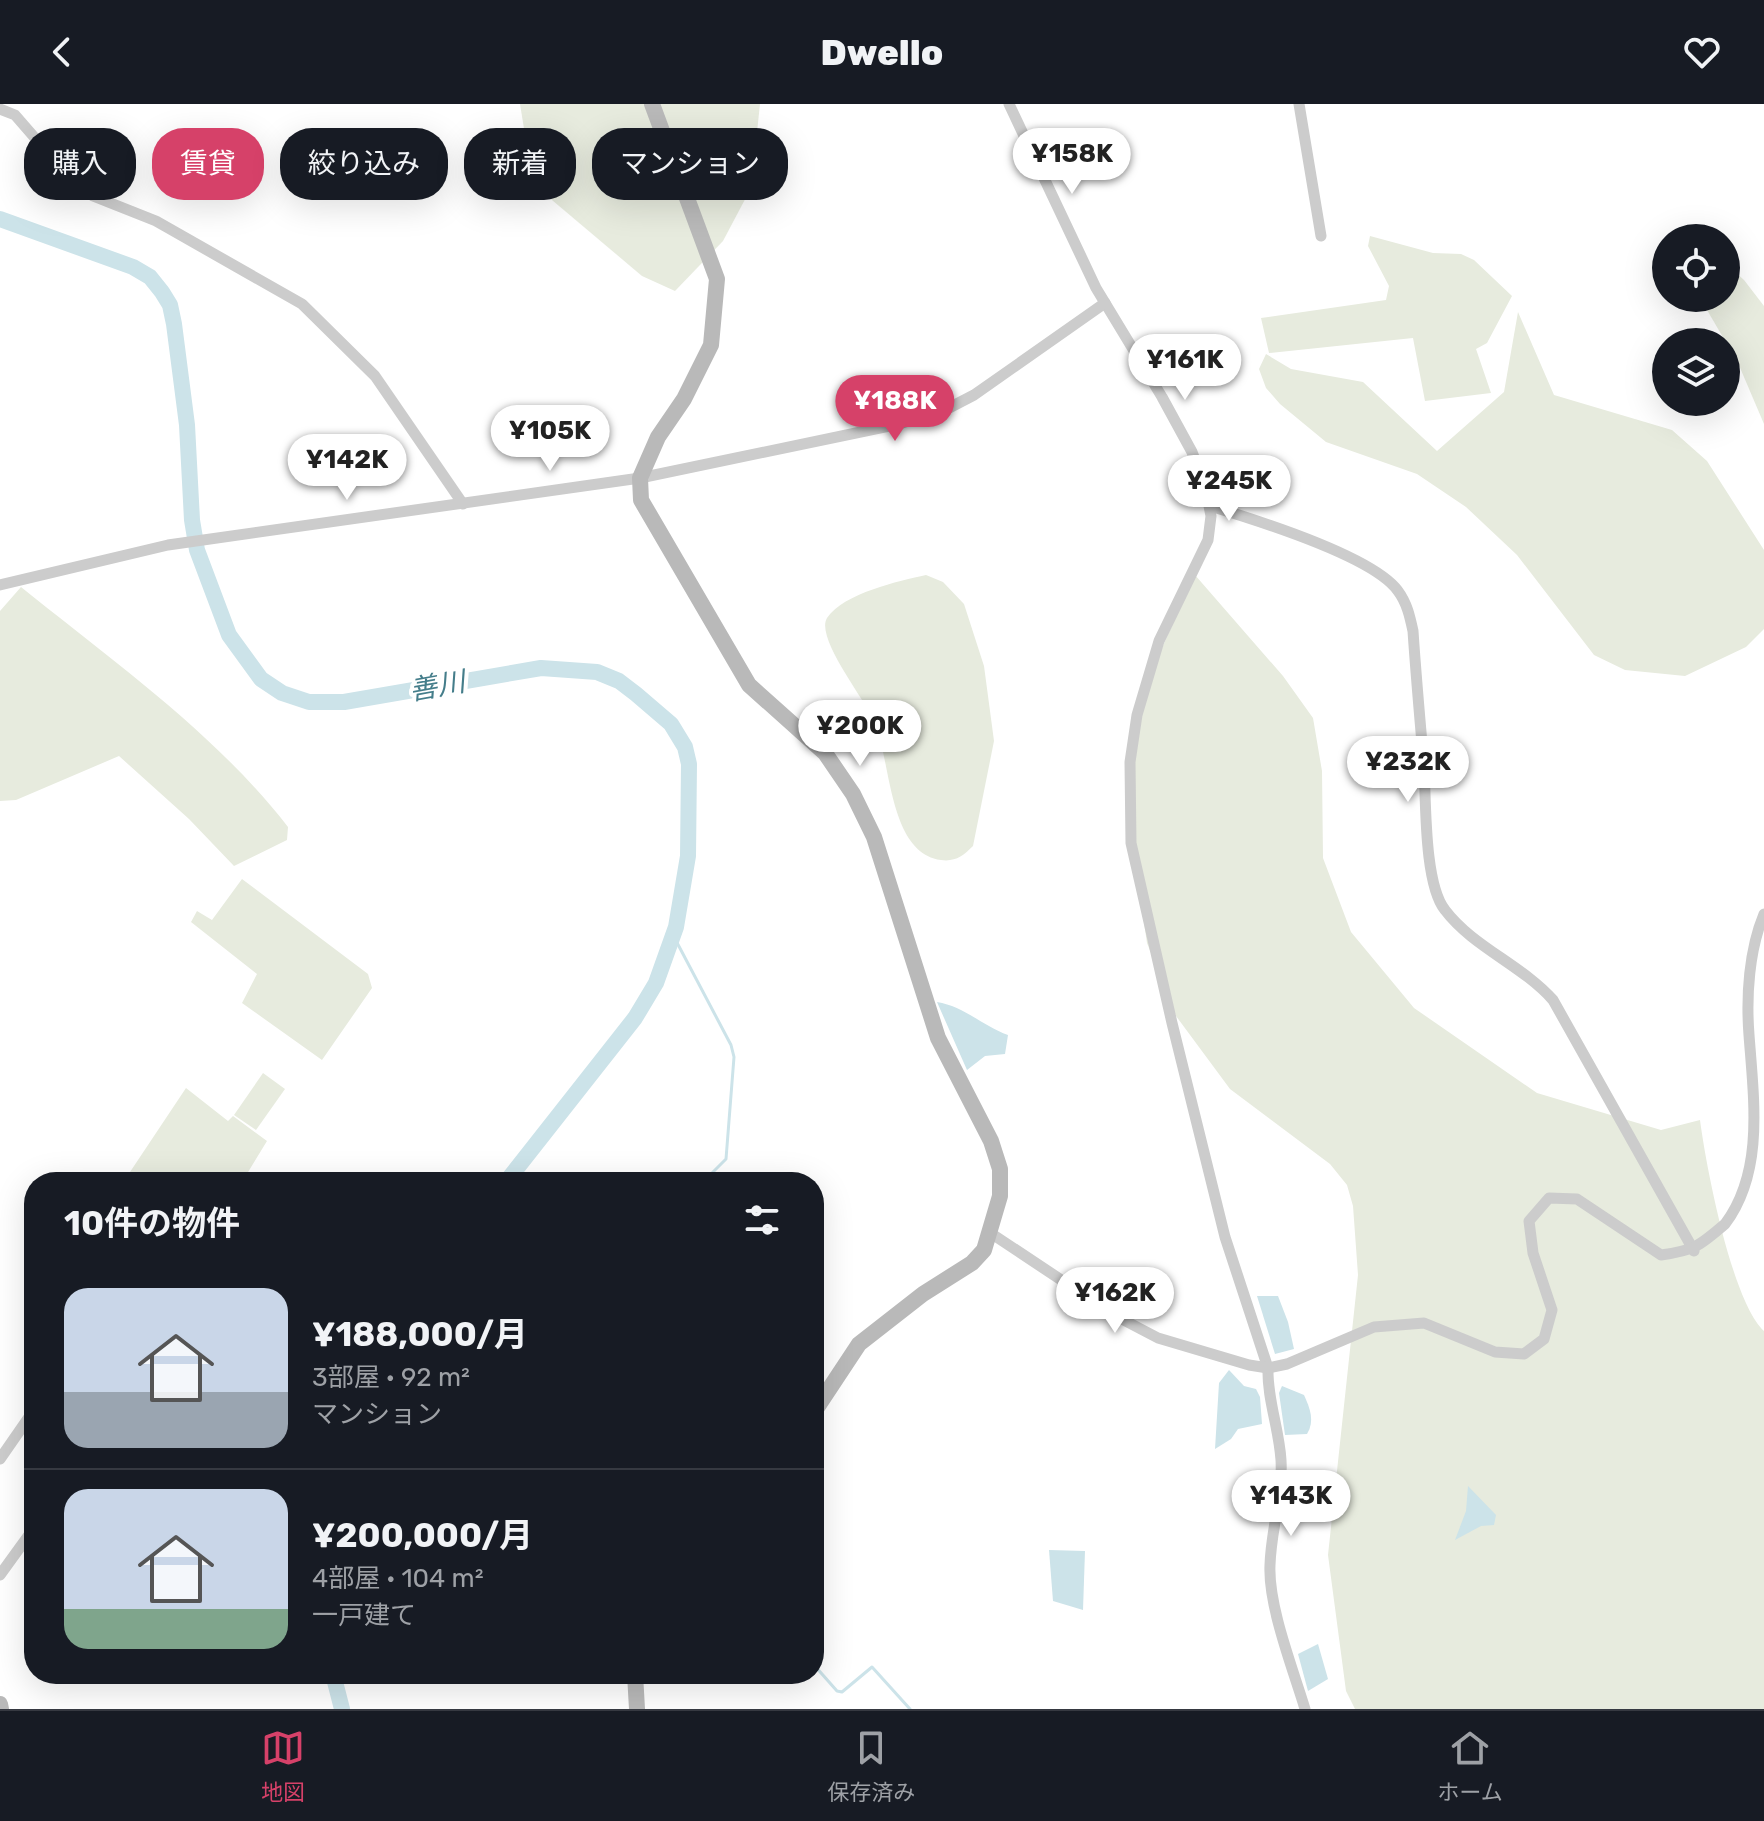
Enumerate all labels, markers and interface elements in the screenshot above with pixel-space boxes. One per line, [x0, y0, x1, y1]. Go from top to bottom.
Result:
icon: back [40, 30, 84, 74]
icon: heart [1680, 30, 1724, 74]
text: Dwello [821, 31, 943, 74]
chip: 購入 [24, 128, 136, 200]
chip: 賃貸 [152, 128, 264, 200]
chip: 絞り込み [280, 128, 448, 200]
chip: 新着 [464, 128, 576, 200]
chip: マンション [592, 128, 788, 200]
pin: ¥158K [1016, 128, 1128, 196]
text: ¥158K [1031, 138, 1113, 169]
map controls [1652, 224, 1740, 416]
button: locate [1652, 224, 1740, 312]
button: layers [1652, 328, 1740, 416]
pin: ¥161K [1129, 334, 1241, 402]
text: ¥161K [1146, 344, 1224, 375]
pin: ¥188K [839, 375, 951, 443]
text: ¥188K [853, 385, 937, 416]
pin: ¥105K [494, 405, 606, 473]
text: ¥105K [509, 415, 591, 446]
pin: ¥142K [291, 434, 403, 502]
text: ¥142K [306, 444, 388, 475]
pin: ¥245K [1173, 455, 1285, 523]
text: ¥245K [1186, 465, 1272, 496]
water label: 善川 [407, 664, 470, 707]
pin: ¥200K [804, 700, 916, 768]
text: ¥200K [816, 710, 904, 741]
pin: ¥232K [1352, 736, 1464, 804]
text: ¥232K [1365, 746, 1451, 777]
icon: filters [740, 1198, 784, 1242]
text: 10件の物件 [64, 1203, 240, 1244]
pin: ¥162K [1059, 1267, 1171, 1335]
text: ¥162K [1074, 1277, 1156, 1308]
text: ¥188,000/月 [312, 1314, 528, 1355]
icon: home [128, 1320, 224, 1416]
text: 3部屋 · 92 m² [312, 1362, 470, 1393]
text: マンション [312, 1399, 442, 1430]
pin: ¥143K [1235, 1470, 1347, 1538]
text: ¥143K [1250, 1480, 1332, 1511]
text: ¥200,000/月 [312, 1515, 533, 1556]
icon: home [128, 1521, 224, 1617]
text: 4部屋 · 104 m² [312, 1563, 484, 1594]
text: 一戸建て [312, 1600, 416, 1631]
tab: 地図 [261, 1726, 305, 1806]
tab: 保存済み [827, 1726, 915, 1806]
tab: ホーム [1438, 1726, 1503, 1806]

